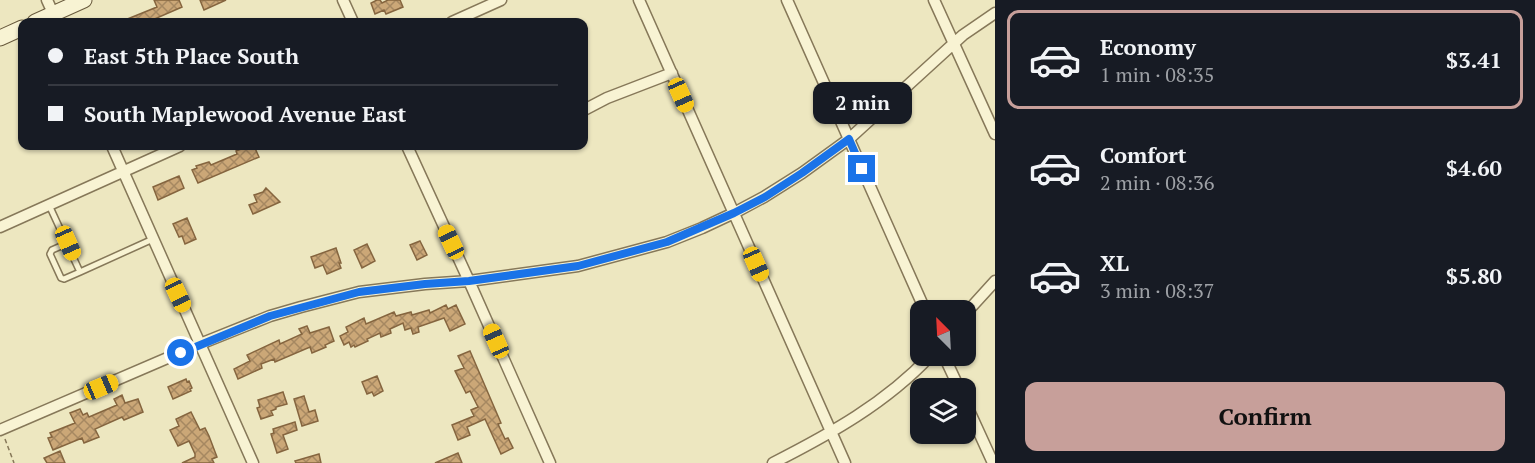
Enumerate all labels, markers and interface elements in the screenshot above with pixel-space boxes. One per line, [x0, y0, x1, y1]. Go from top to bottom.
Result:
text: Economy [1100, 32, 1196, 61]
icon: car [1028, 33, 1082, 87]
text: East 5th Place South [84, 41, 299, 70]
text: $3.41 [1446, 45, 1502, 74]
text: 1 min · 08:35 [1100, 61, 1214, 88]
car [665, 75, 697, 115]
callout: 2 min [812, 82, 912, 124]
text: 2 min [835, 89, 890, 116]
text: South Maplewood Avenue East [84, 99, 406, 128]
text: Comfort [1100, 140, 1186, 169]
icon: car [1028, 141, 1082, 195]
text: $4.60 [1446, 153, 1502, 182]
route end [848, 155, 875, 182]
text: 2 min · 08:36 [1100, 169, 1214, 196]
car [435, 222, 467, 262]
car [52, 223, 84, 263]
car [740, 244, 772, 284]
text: XL [1100, 248, 1129, 277]
icon: car [1028, 249, 1082, 303]
text: $5.80 [1446, 261, 1502, 290]
car [162, 275, 194, 315]
text: 3 min · 08:37 [1100, 277, 1214, 304]
north arrow [910, 300, 976, 366]
map controls [910, 300, 976, 444]
car [480, 321, 512, 361]
route start [167, 339, 194, 366]
car [81, 372, 121, 402]
button: layers [910, 378, 976, 444]
button: Confirm [1025, 382, 1505, 451]

